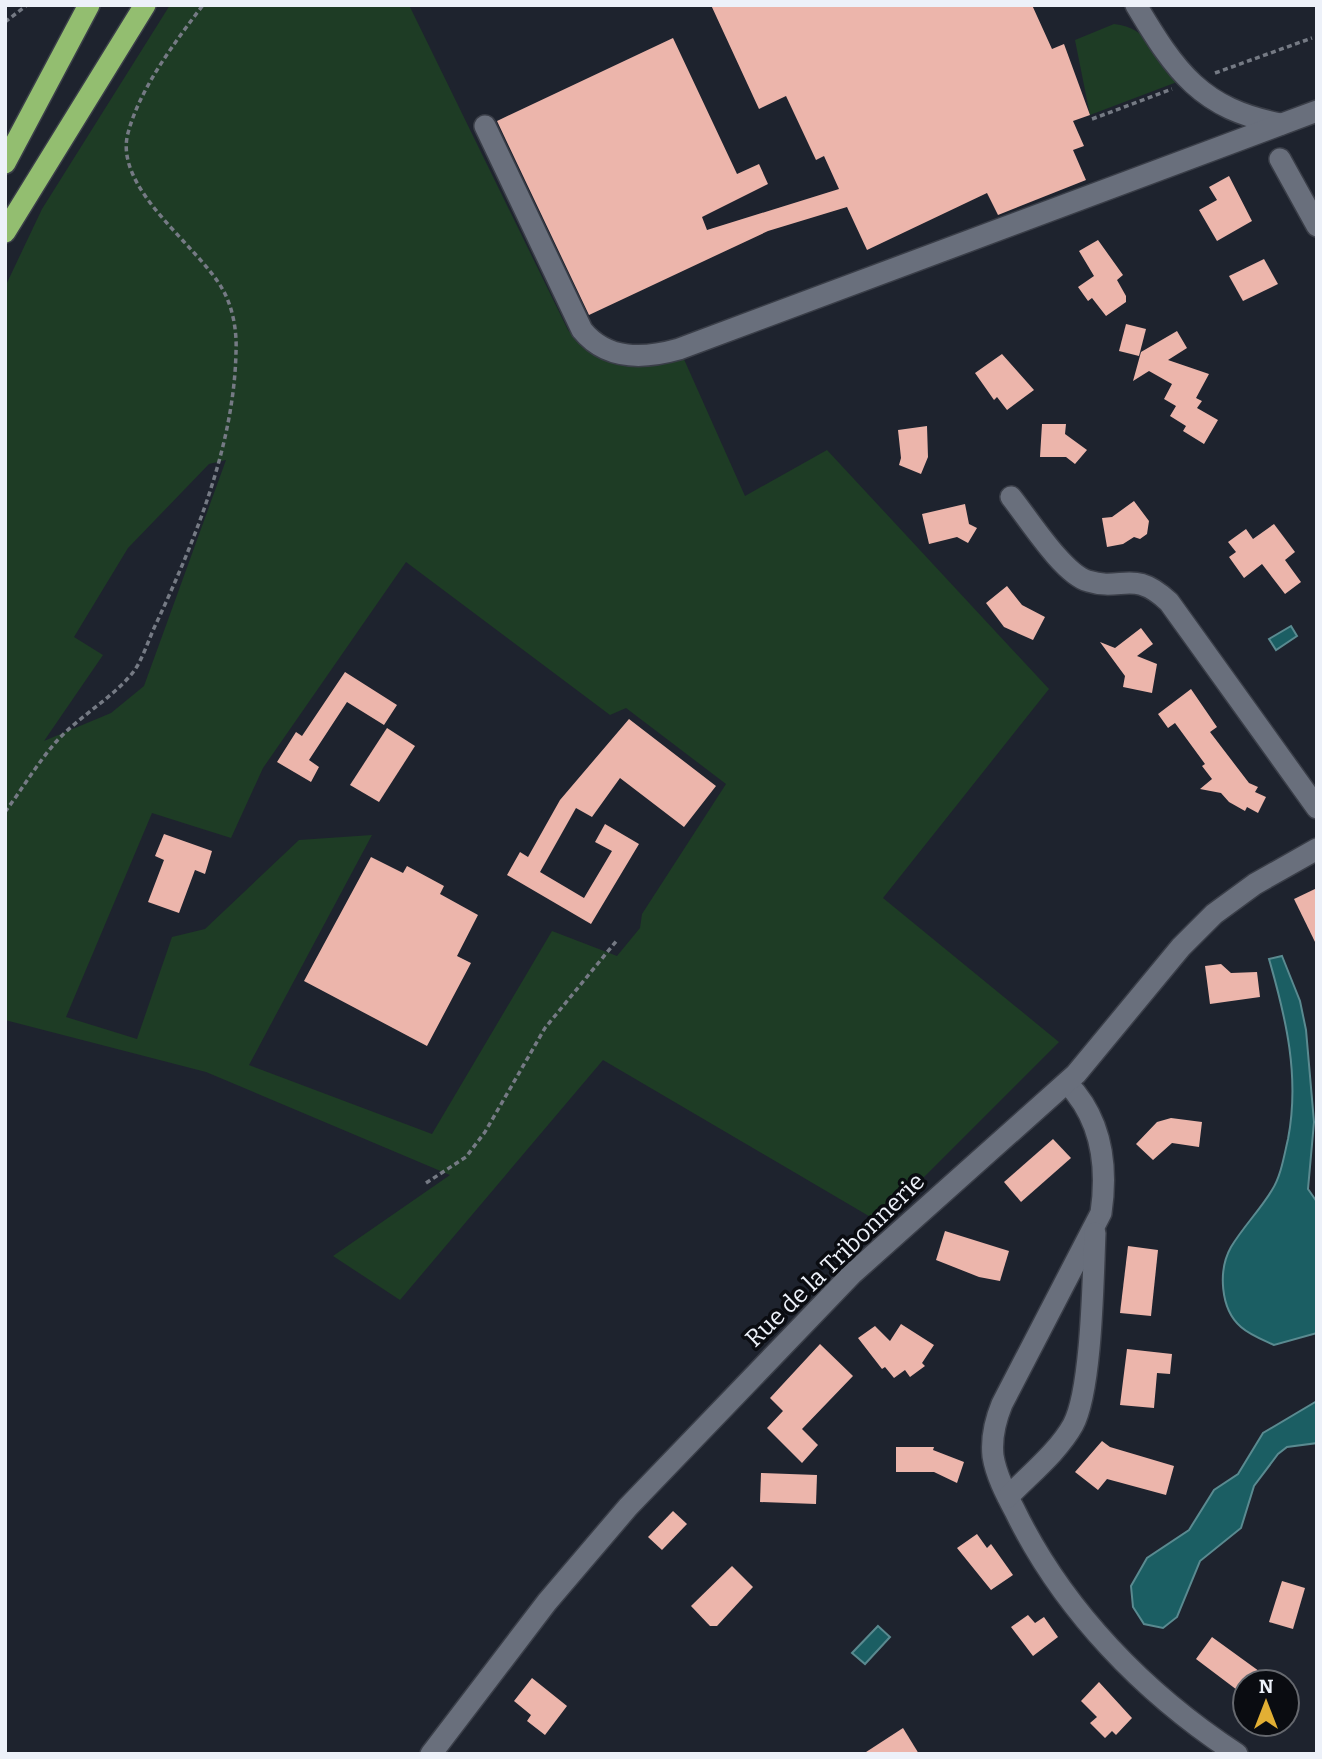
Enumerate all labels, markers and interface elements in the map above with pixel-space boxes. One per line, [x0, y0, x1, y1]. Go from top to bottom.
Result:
street label: Rue de la Tribonnerie [740, 1167, 930, 1353]
north arrow [1231, 1668, 1301, 1738]
text: N [1259, 1675, 1274, 1698]

